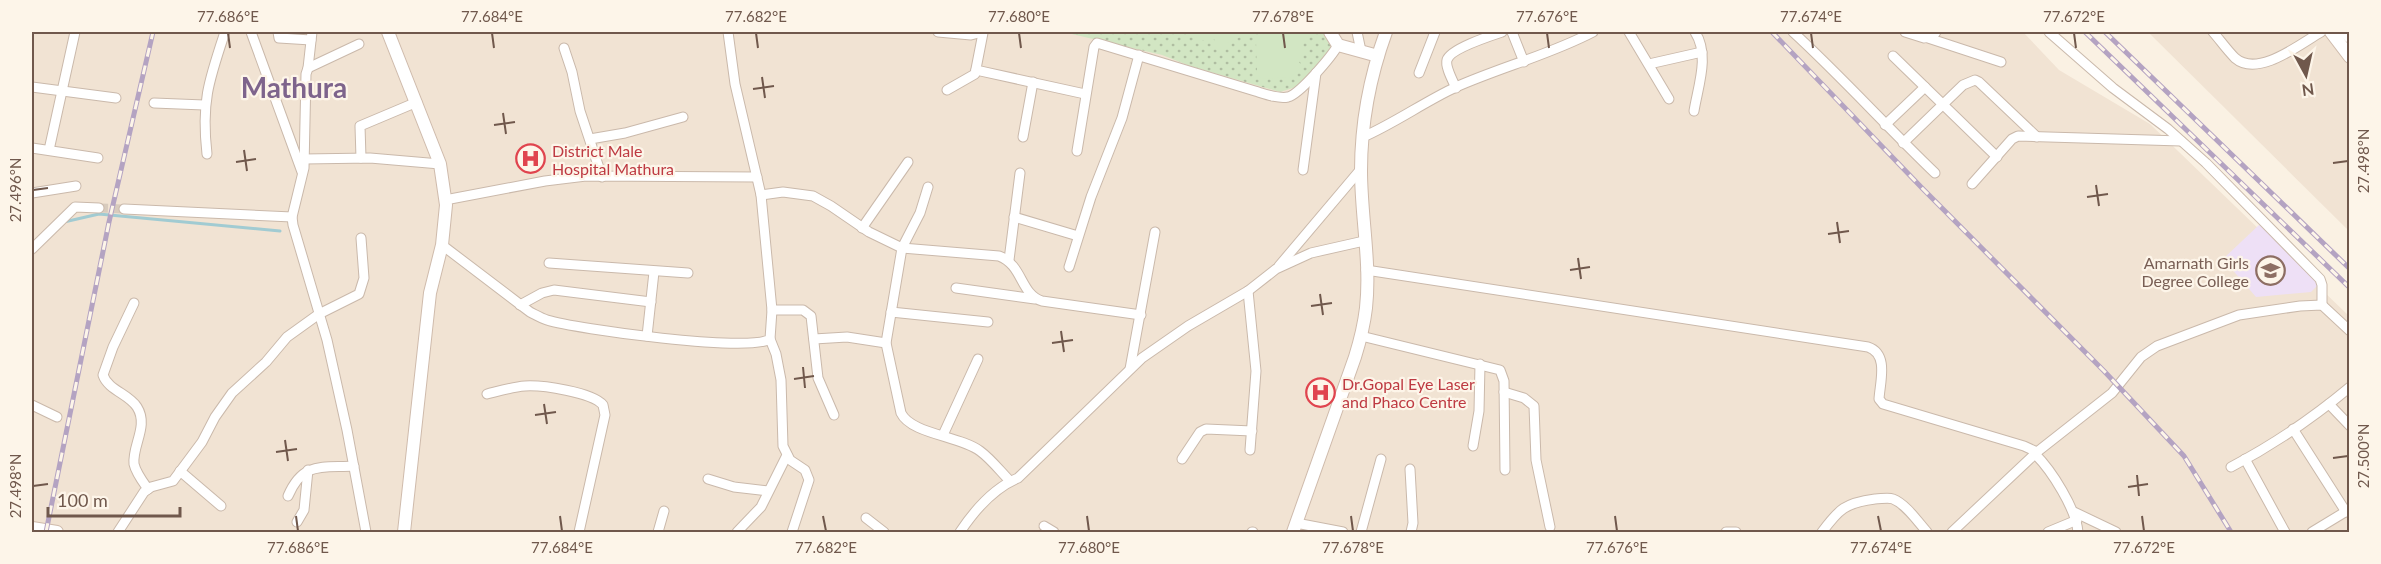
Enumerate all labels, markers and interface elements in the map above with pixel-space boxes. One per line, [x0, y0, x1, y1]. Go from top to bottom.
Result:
text: 77.686°E [197, 7, 259, 25]
text: 77.684°E [461, 7, 523, 25]
text: 77.682°E [725, 7, 787, 25]
text: 77.680°E [988, 7, 1050, 25]
text: 77.678°E [1252, 7, 1314, 25]
text: 77.676°E [1516, 7, 1578, 25]
text: 77.674°E [1780, 7, 1842, 25]
text: 77.672°E [2043, 7, 2105, 25]
north arrow [2276, 45, 2336, 105]
district label: Mathura [241, 70, 347, 104]
text: N [2301, 80, 2316, 101]
text: 27.498°N [2354, 129, 2372, 193]
place label: District Male Hospital Mathura [552, 141, 674, 178]
hospital icon: District Male Hospital Mathura [515, 143, 547, 175]
text: 27.496°N [6, 158, 24, 222]
place label: Amarnath Girls Degree College [2141, 253, 2249, 290]
school or university icon: Amarnath Girls Degree College [2254, 255, 2286, 287]
place label: Dr.Gopal Eye Laser and Phaco Centre [1342, 374, 1475, 411]
hospital icon: Dr.Gopal Eye Laser and Phaco Centre [1305, 376, 1337, 408]
text: 27.500°N [2354, 424, 2372, 488]
text: 27.498°N [6, 454, 24, 518]
scale bar [48, 480, 180, 518]
text: 100 m [57, 489, 108, 511]
text: 77.686°E [267, 538, 329, 556]
text: 77.684°E [531, 538, 593, 556]
text: 77.682°E [795, 538, 857, 556]
text: 77.680°E [1058, 538, 1120, 556]
text: 77.678°E [1322, 538, 1384, 556]
text: 77.676°E [1586, 538, 1648, 556]
text: 77.674°E [1850, 538, 1912, 556]
text: 77.672°E [2113, 538, 2175, 556]

